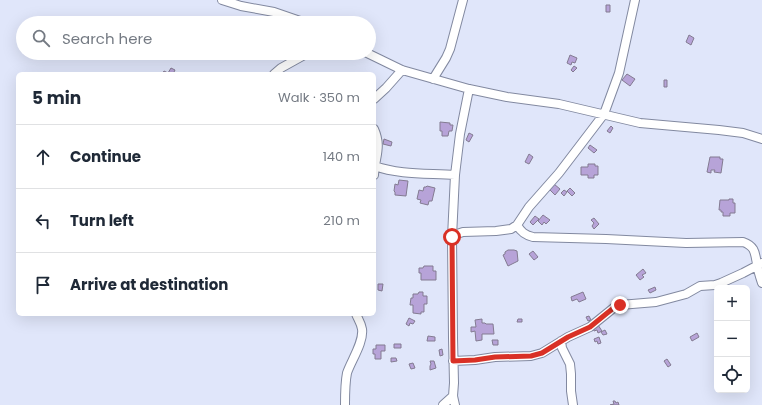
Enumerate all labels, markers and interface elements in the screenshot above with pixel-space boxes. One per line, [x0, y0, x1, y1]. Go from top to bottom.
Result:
search box [16, 16, 376, 60]
icon: search [30, 27, 52, 49]
text: Search here [62, 28, 152, 49]
text: 5 min [32, 86, 81, 110]
text: Walk · 350 m [278, 88, 360, 107]
icon: ahead [32, 146, 54, 168]
text: Continue [70, 146, 141, 167]
text: 140 m [323, 147, 360, 166]
icon: left [32, 210, 54, 232]
text: Turn left [70, 210, 134, 231]
text: 210 m [323, 211, 360, 230]
route start [443, 228, 461, 246]
icon: arrive [32, 274, 54, 296]
text: Arrive at destination [70, 274, 228, 295]
map controls [714, 285, 750, 393]
button: + [714, 285, 750, 321]
route end [611, 296, 629, 314]
button: − [714, 321, 750, 357]
button: locate [714, 357, 750, 393]

